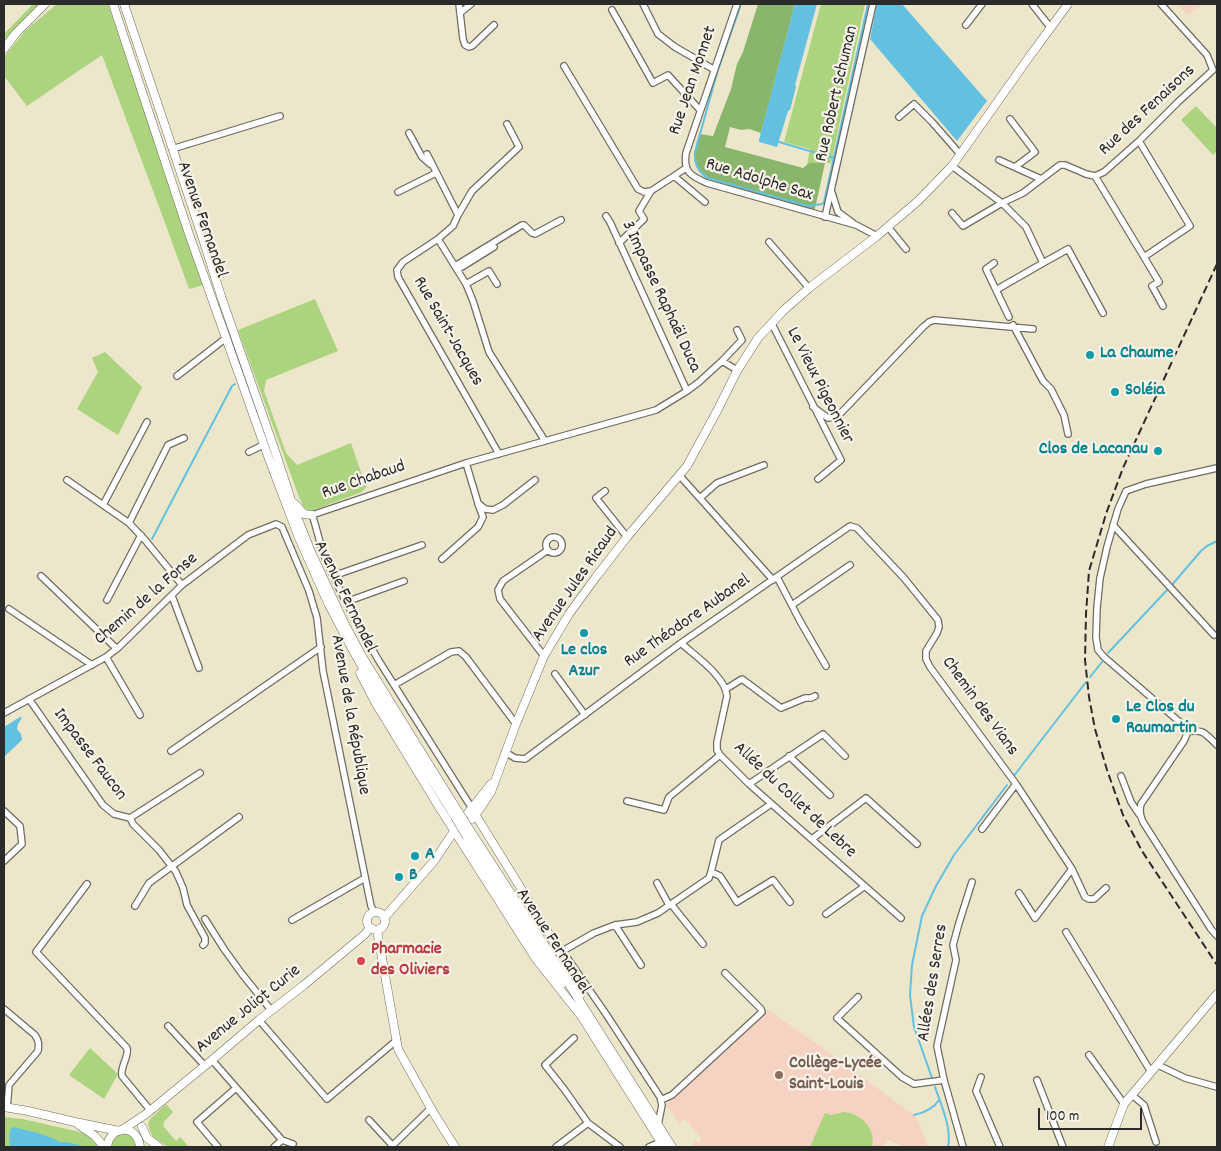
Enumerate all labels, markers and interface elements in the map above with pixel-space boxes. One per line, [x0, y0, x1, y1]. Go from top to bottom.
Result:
street label: Rue Jean Monnet [665, 24, 723, 138]
street label: Rue Robert Schuman [812, 24, 864, 164]
street label: Rue des Fenaisons [1095, 61, 1201, 161]
street label: Rue Adolphe Sax [703, 154, 815, 208]
street label: Avenue Fernandel [171, 159, 231, 281]
street label: 3 Impasse Raphaël Duca [615, 218, 705, 376]
street label: Rue Saint-Jacques [407, 273, 487, 391]
street label: Le Vieux Pigeonnier [780, 324, 858, 448]
place label: La Chaume [1100, 344, 1174, 366]
marker: La Chaume [1084, 349, 1096, 361]
place label: Soléia [1125, 381, 1165, 403]
marker: Soléia [1109, 386, 1121, 398]
place label: Clos de Lacanau [1039, 440, 1148, 462]
marker: Clos de Lacanau [1152, 445, 1164, 457]
street label: Rue Chabaud [320, 457, 408, 505]
street label: Avenue Jules Ricaud [528, 523, 624, 647]
street label: Avenue Fernandel [308, 538, 380, 656]
street label: Chemin de la Fonse [91, 549, 203, 651]
street label: Rue Théodore Aubanel [621, 570, 755, 674]
marker: Le clos Azur [578, 627, 590, 639]
street label: Avenue de la République [324, 633, 374, 797]
place label: Le clos Azur [561, 641, 607, 684]
street label: Chemin des Vians [936, 653, 1022, 761]
place label: Le Clos du Raumartin [1126, 698, 1197, 741]
street label: Impasse Faucon [47, 705, 131, 805]
marker: Le Clos du Raumartin [1110, 713, 1122, 725]
street label: Allée du Collet de Lebre [728, 738, 860, 864]
place label: A [425, 845, 435, 867]
marker: A [409, 850, 421, 862]
place label: B [409, 866, 418, 888]
marker: B [393, 871, 405, 883]
street label: Avenue Fernandel [510, 885, 594, 999]
street label: Allées des Serres [914, 923, 954, 1043]
place label: Pharmacie des Oliviers [371, 940, 450, 982]
marker: Pharmacie des Oliviers [355, 955, 367, 967]
street label: Avenue Joliot Curie [192, 961, 306, 1059]
place label: Collège-Lycée Saint-Louis [789, 1054, 882, 1096]
marker: Collège-Lycée Saint-Louis [773, 1069, 785, 1081]
scale bar [1041, 1098, 1145, 1130]
text: 100 m [1046, 1106, 1079, 1128]

